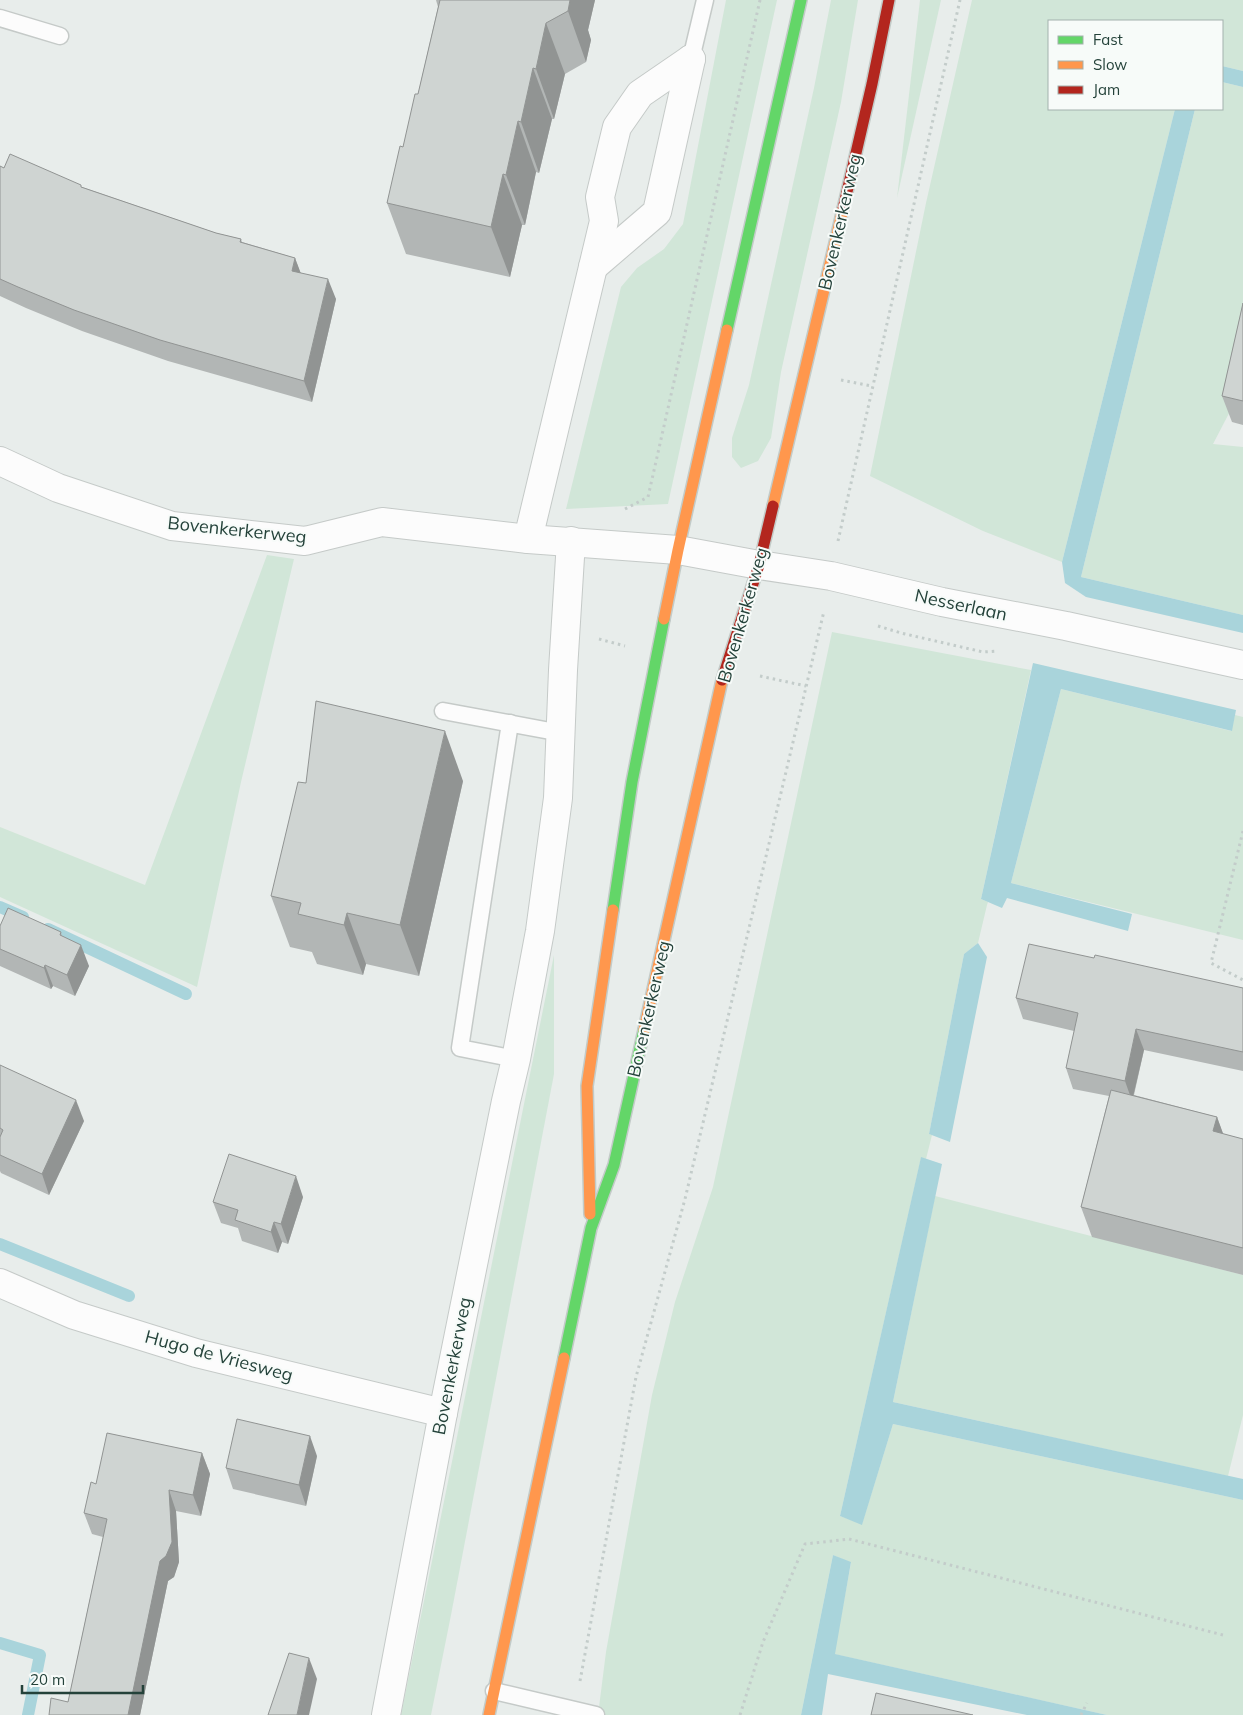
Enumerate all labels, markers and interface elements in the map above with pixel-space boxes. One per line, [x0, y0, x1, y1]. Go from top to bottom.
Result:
legend [1048, 20, 1223, 110]
text: Fast [1093, 30, 1123, 49]
text: Slow [1093, 55, 1127, 74]
text: Jam [1093, 80, 1120, 99]
street label: Bovenkerkerweg [813, 151, 866, 292]
street label: Bovenkerkerweg [166, 511, 308, 548]
street label: Bovenkerkerweg [712, 545, 773, 685]
street label: Nesserlaan [913, 584, 1009, 626]
street label: Bovenkerkerweg [622, 938, 675, 1079]
street label: Bovenkerkerweg [427, 1295, 476, 1437]
street label: Hugo de Vriesweg [143, 1325, 296, 1386]
scale bar [22, 1662, 144, 1694]
text: 20 m [30, 1670, 65, 1689]

